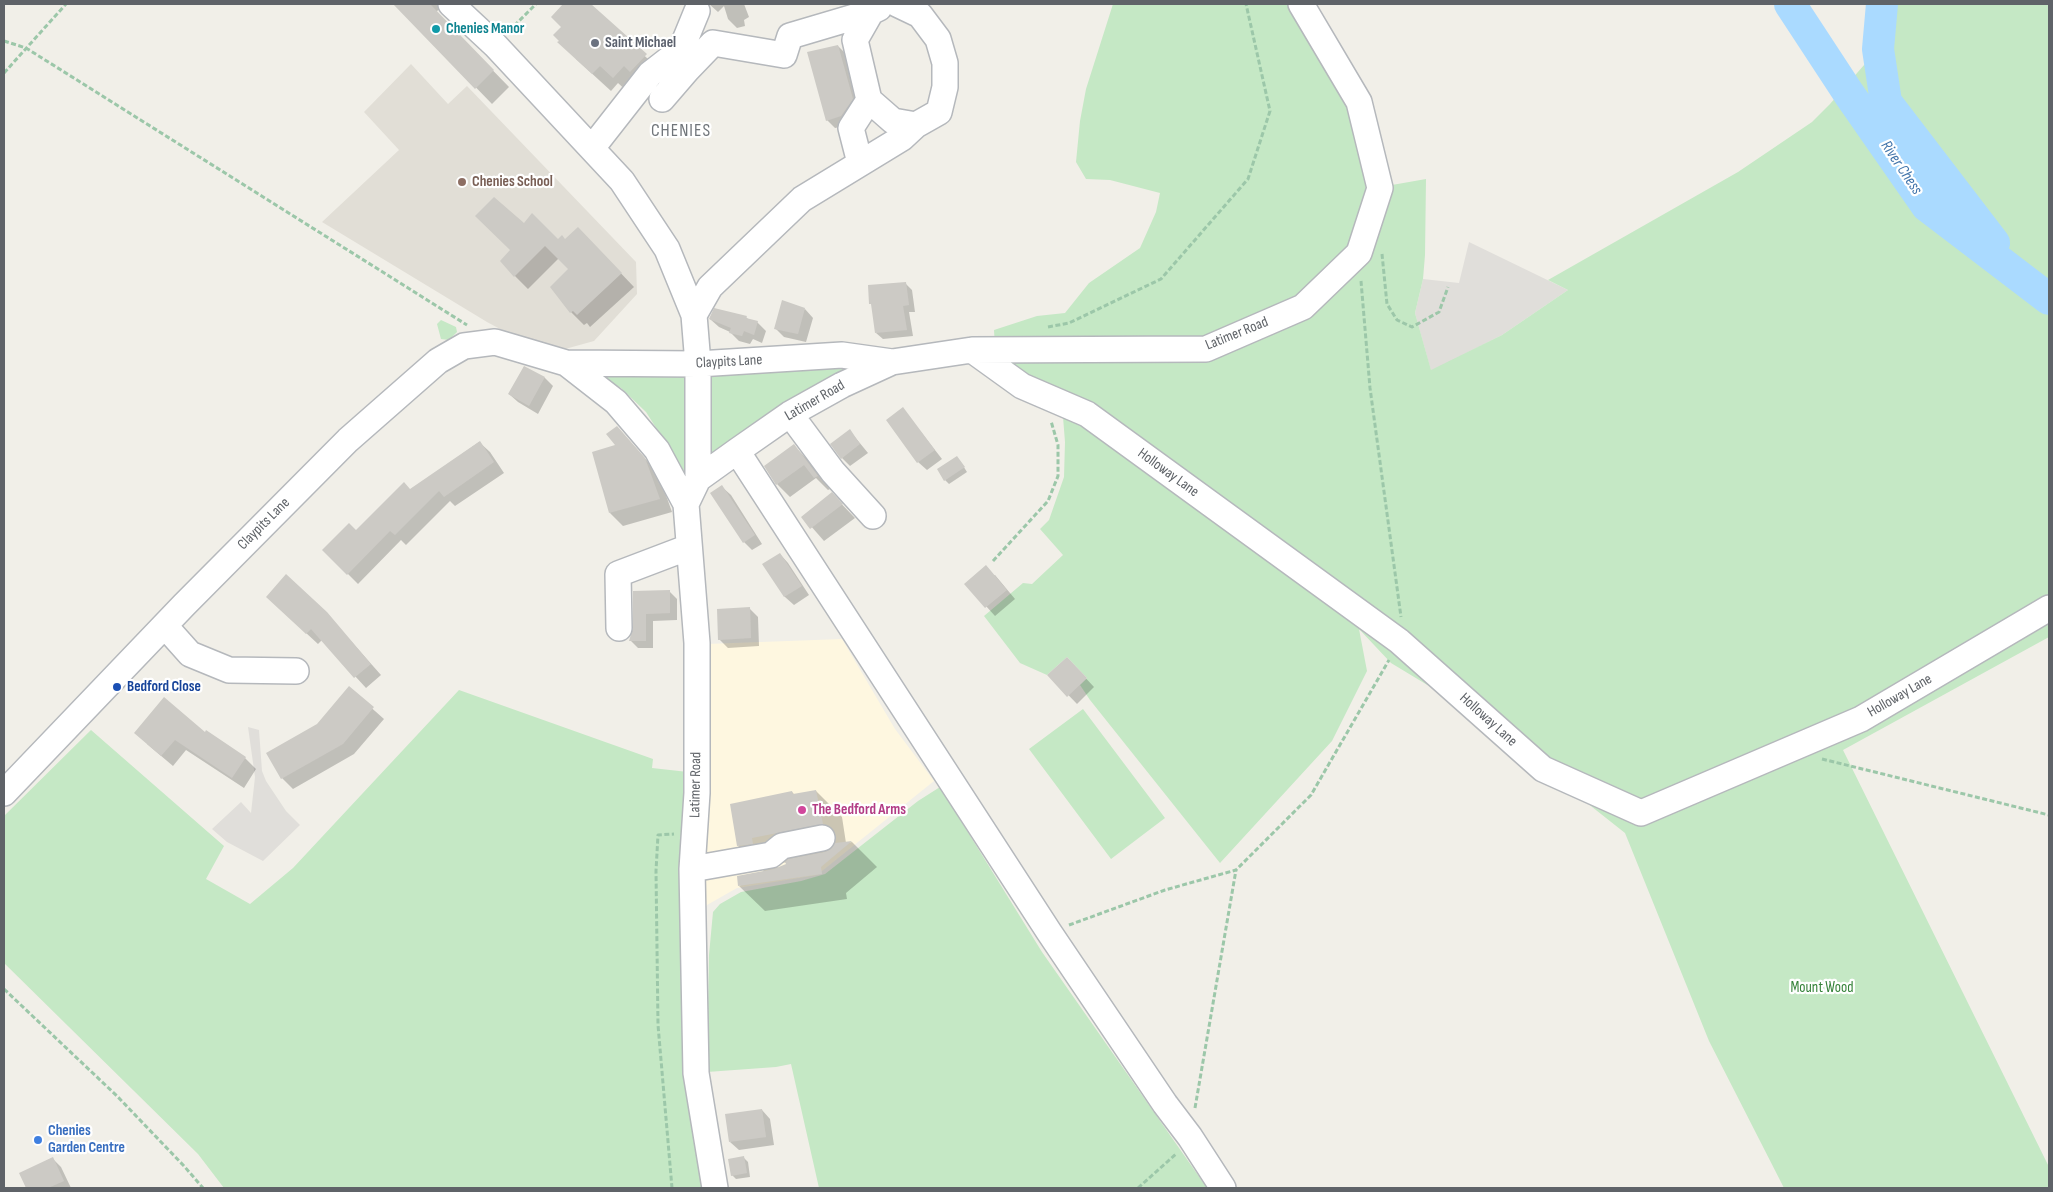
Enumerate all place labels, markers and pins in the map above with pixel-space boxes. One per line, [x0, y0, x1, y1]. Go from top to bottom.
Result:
place label: Chenies Manor [446, 20, 524, 38]
marker: Chenies Manor [430, 23, 442, 35]
place label: Saint Michael [605, 34, 676, 52]
marker: Saint Michael [589, 37, 601, 49]
place label: Chenies School [472, 173, 553, 191]
marker: Chenies School [456, 176, 468, 188]
place label: Bedford Close [127, 678, 201, 696]
marker: Bedford Close [111, 681, 123, 693]
place label: The Bedford Arms [812, 801, 906, 819]
marker: The Bedford Arms [796, 804, 808, 816]
place label: Chenies Garden Centre [48, 1122, 125, 1157]
marker: Chenies Garden Centre [32, 1134, 44, 1146]

